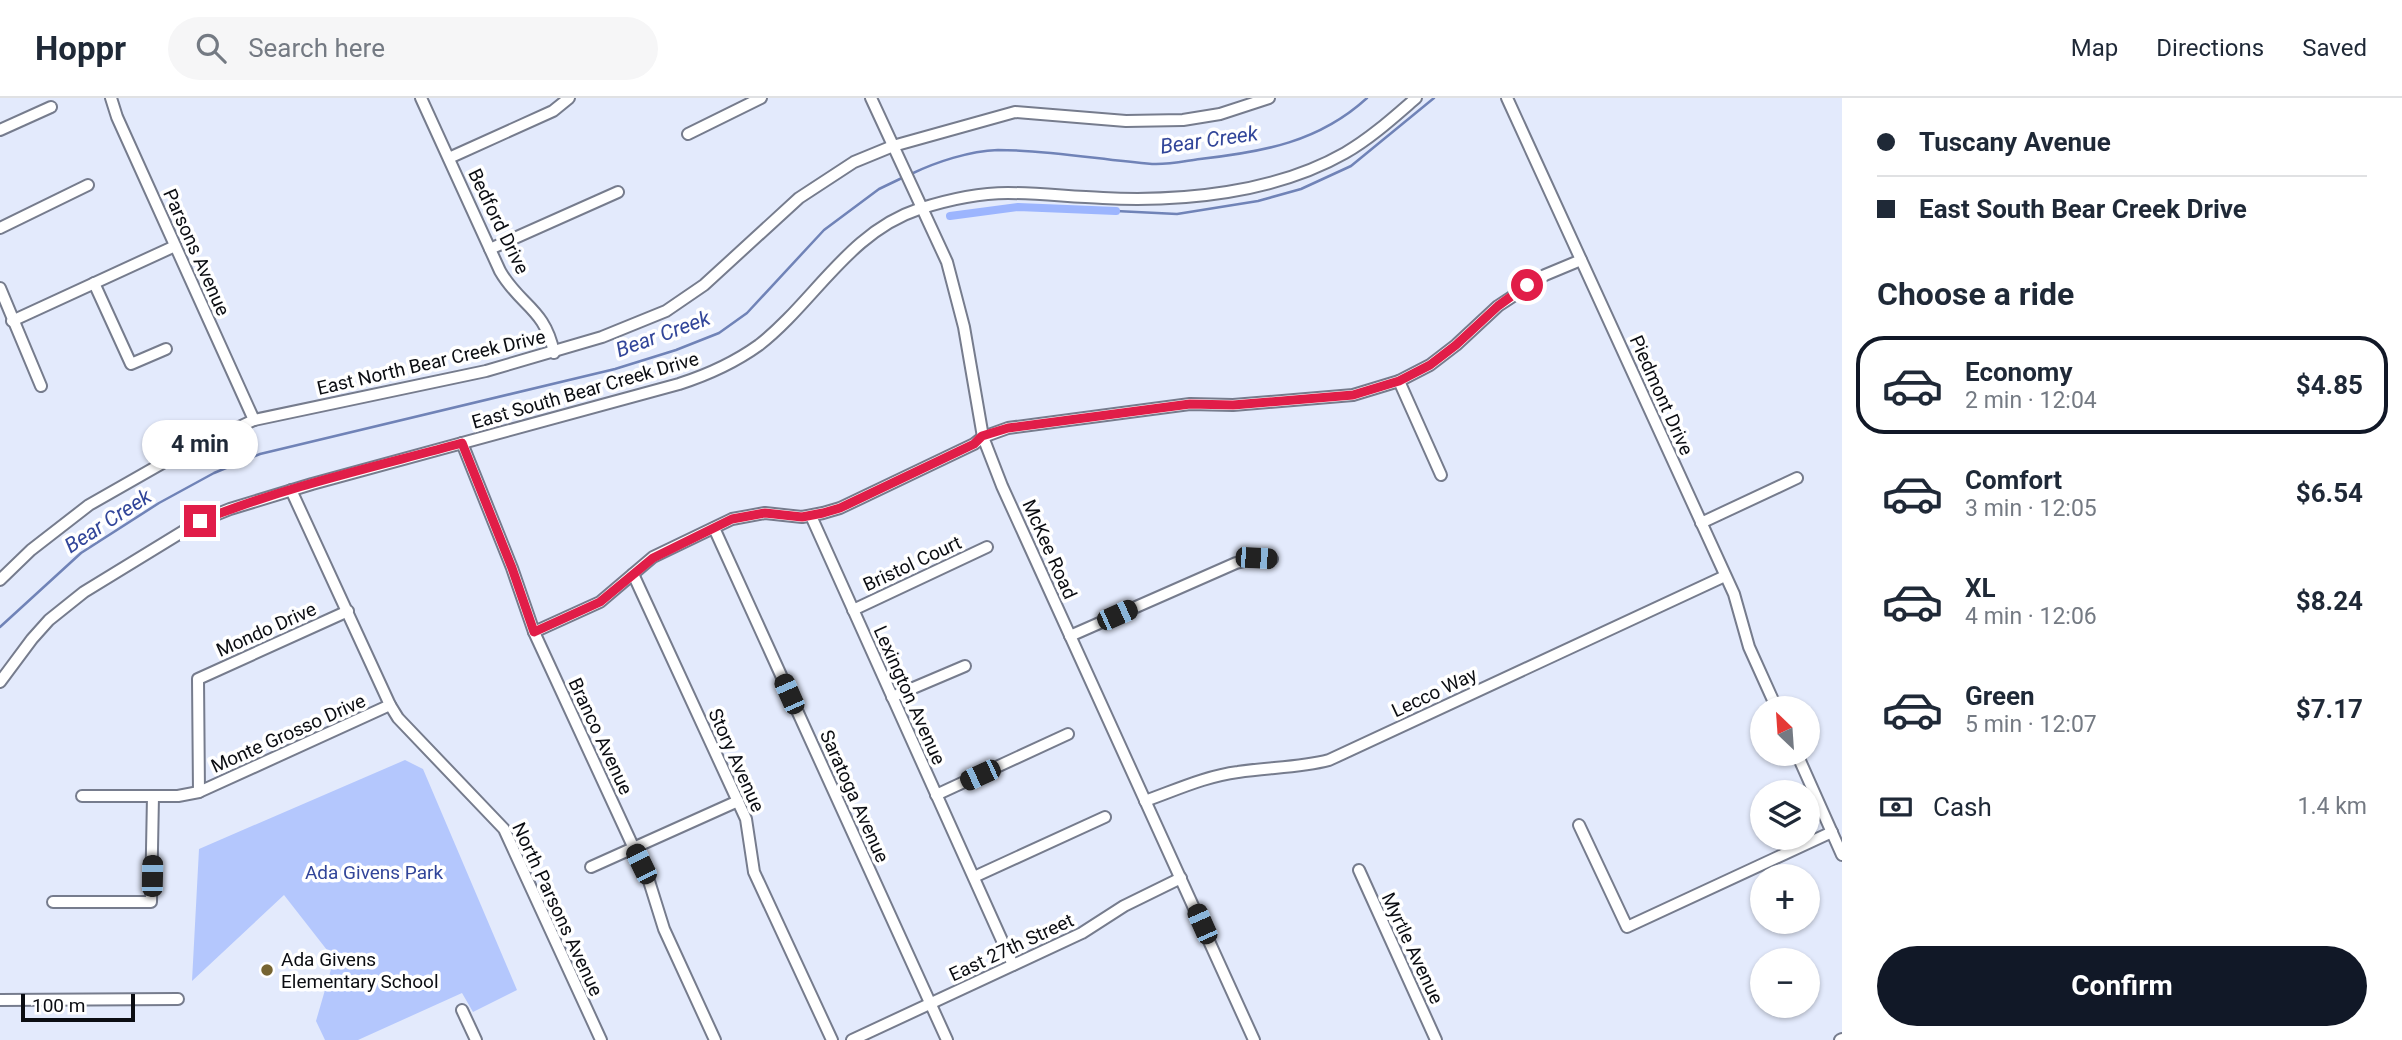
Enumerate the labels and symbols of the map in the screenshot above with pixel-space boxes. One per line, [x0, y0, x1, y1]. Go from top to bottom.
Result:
water label: Bear Creek [1159, 121, 1260, 159]
street label: Bedford Drive [463, 165, 534, 278]
street label: Parsons Avenue [158, 185, 235, 319]
route start [1511, 269, 1543, 301]
water label: Bear Creek [613, 306, 714, 362]
street label: East North Bear Creek Drive [315, 325, 548, 400]
street label: Piedmont Drive [1625, 332, 1698, 459]
street label: East South Bear Creek Drive [469, 347, 701, 434]
callout: 4 min [142, 420, 258, 468]
water label: Bear Creek [60, 484, 156, 558]
street label: McKee Road [1017, 496, 1082, 603]
route end [184, 505, 216, 537]
street label: Bristol Court [859, 531, 965, 596]
car [1235, 546, 1278, 570]
street label: Mondo Drive [213, 597, 320, 662]
car [1094, 597, 1141, 633]
street label: Lexington Avenue [869, 622, 950, 768]
street label: Lecco Way [1388, 663, 1481, 722]
car [771, 671, 808, 717]
street label: Branco Avenue [563, 674, 638, 798]
street label: Monte Grosso Drive [207, 689, 369, 778]
north arrow [1750, 696, 1820, 766]
street label: Story Avenue [704, 705, 770, 815]
street label: Saratoga Avenue [815, 726, 894, 866]
car [957, 757, 1004, 793]
street label: North Parsons Avenue [507, 819, 608, 1000]
car [623, 841, 660, 887]
car [142, 855, 163, 897]
park label: Ada Givens Park [305, 861, 443, 884]
street label: Myrtle Avenue [1377, 889, 1448, 1008]
car [1184, 901, 1221, 947]
street label: East 27th Street [945, 909, 1077, 986]
place label: Ada Givens Elementary School [281, 948, 439, 993]
marker: Ada Givens Elementary School [259, 962, 275, 978]
scale bar [21, 991, 135, 1023]

